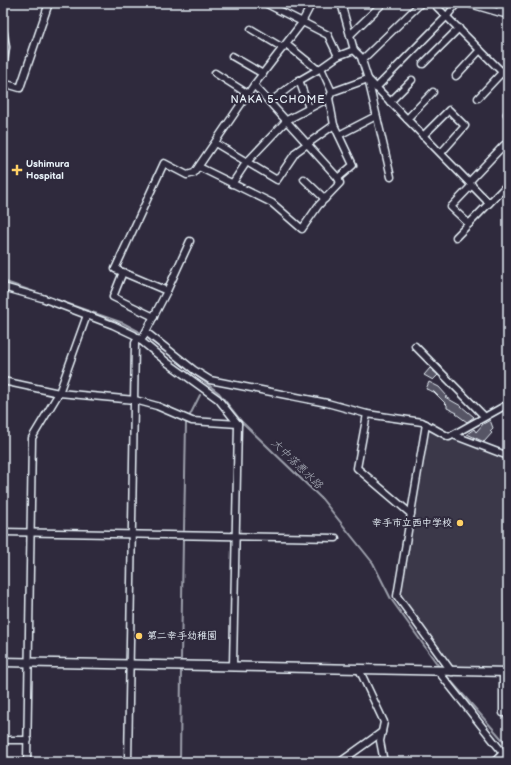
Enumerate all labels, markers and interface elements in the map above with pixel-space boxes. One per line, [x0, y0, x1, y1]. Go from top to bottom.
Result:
district label: NAKA 5-CHOME [230, 93, 326, 106]
place label: Ushimura Hospital [26, 158, 70, 182]
marker: Ushimura Hospital [11, 164, 23, 176]
water label: 大中落悪水路 [269, 436, 326, 492]
place label: 幸手市立西中学校 [372, 517, 452, 529]
marker: 幸手市立西中学校 [455, 518, 465, 528]
place label: 第二幸手幼稚園 [147, 630, 217, 642]
marker: 第二幸手幼稚園 [134, 631, 144, 641]

